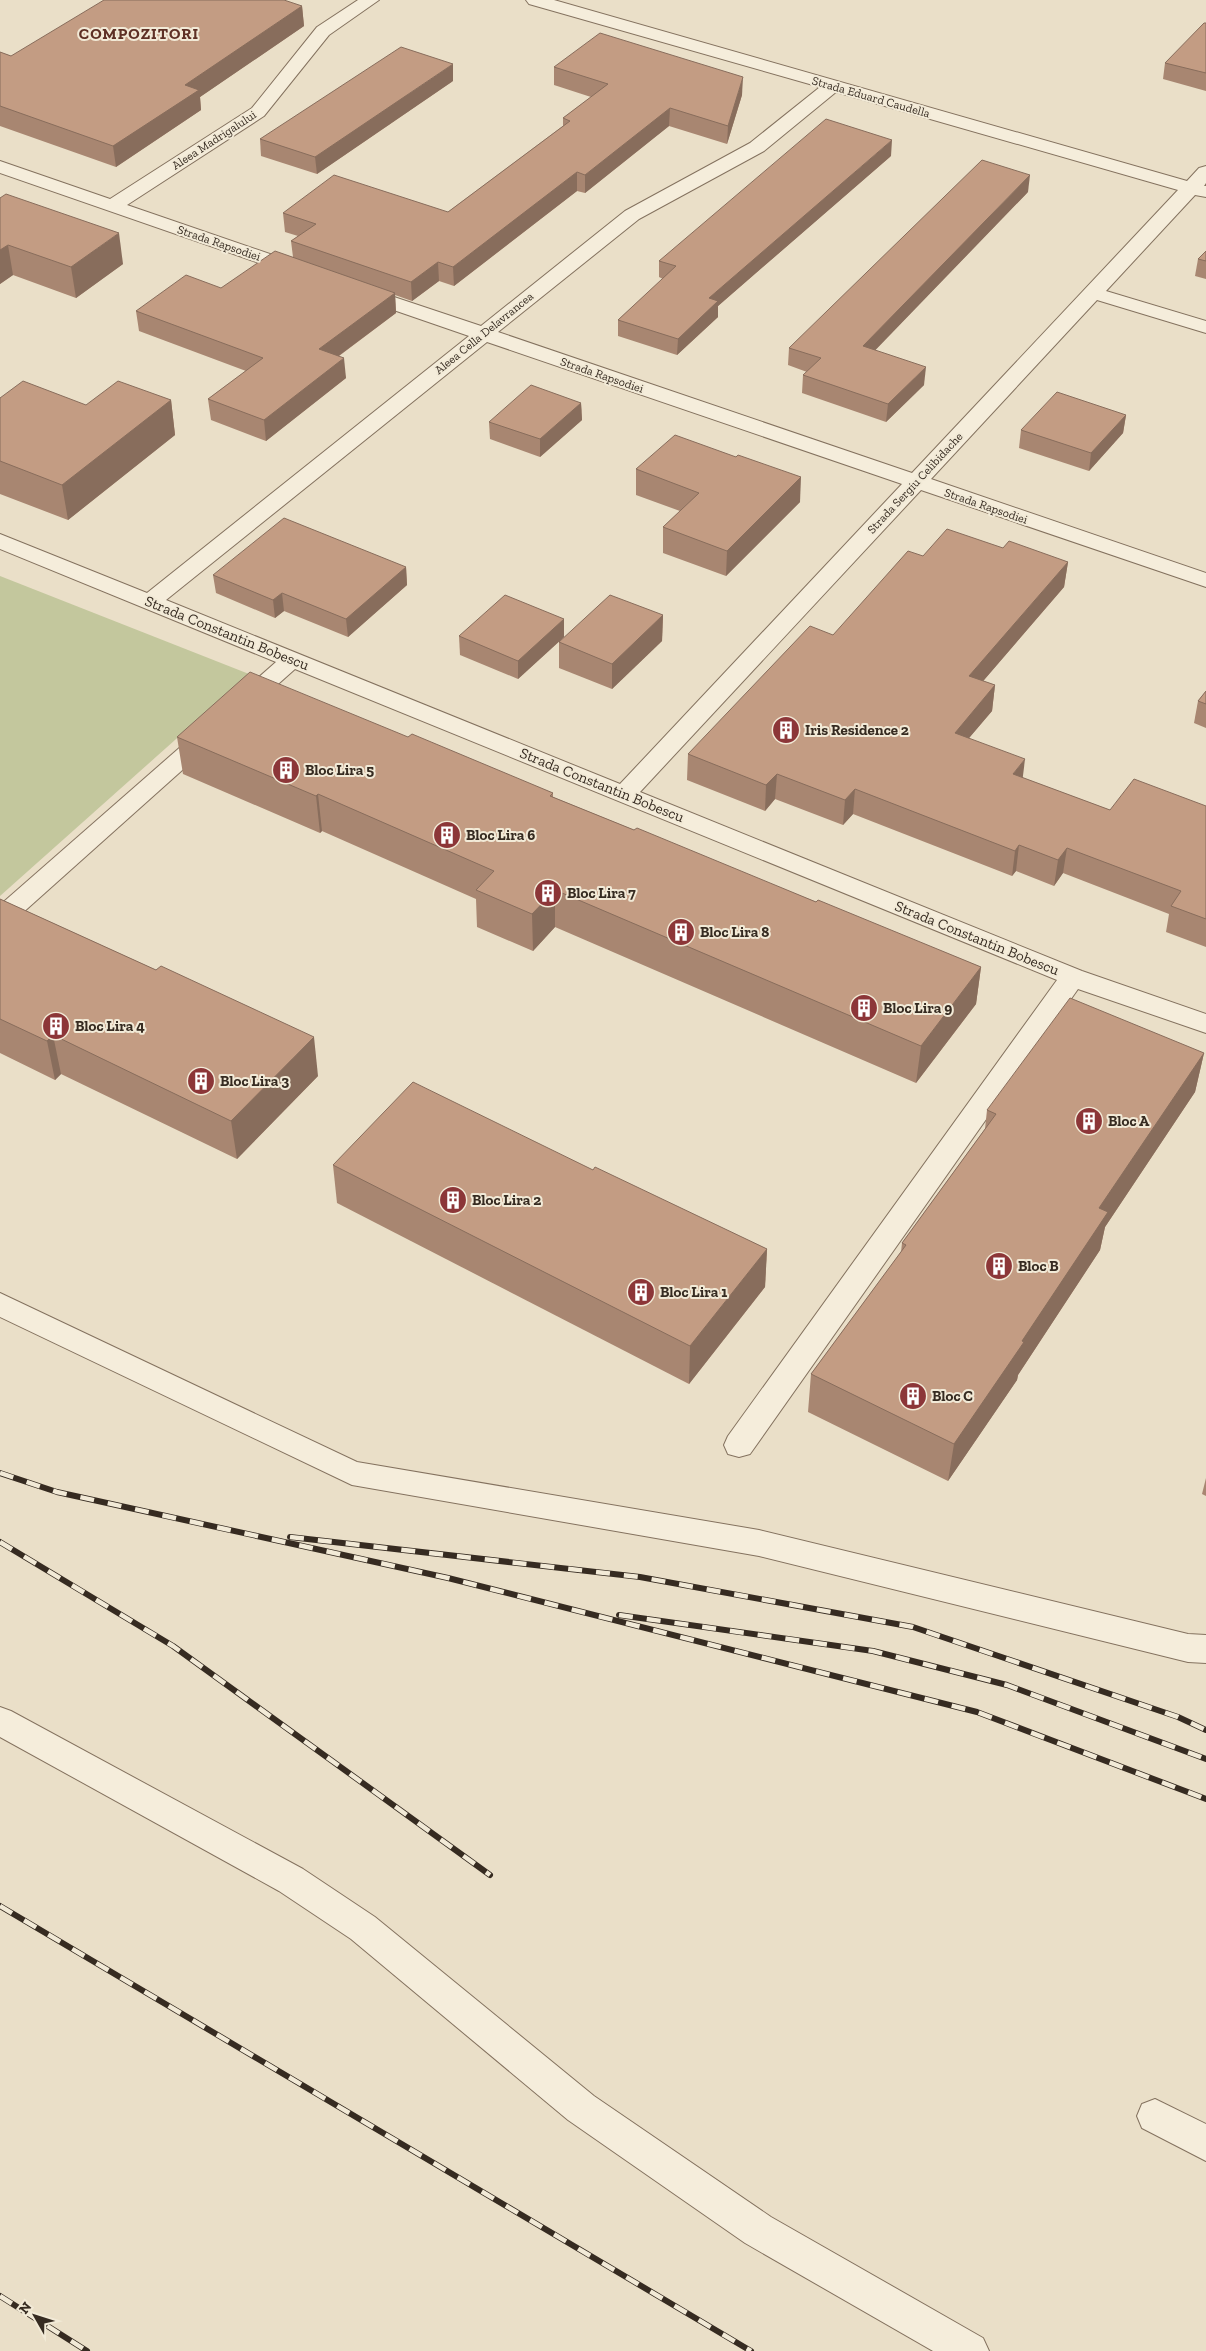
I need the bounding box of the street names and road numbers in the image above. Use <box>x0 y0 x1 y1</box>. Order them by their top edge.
street label: Strada Eduard Caudella <box>810 73 932 121</box>
street label: Aleea Madrigalului <box>169 107 259 172</box>
street label: Strada Rapsodiei <box>176 222 263 264</box>
street label: Aleea Cella Delavrancea <box>432 289 536 377</box>
street label: Strada Rapsodiei <box>559 354 646 396</box>
street label: Strada Sergiu Celibidache <box>864 429 966 537</box>
street label: Strada Rapsodiei <box>943 485 1030 527</box>
street label: Strada Constantin Bobescu <box>142 592 312 674</box>
street label: Strada Constantin Bobescu <box>517 744 687 826</box>
street label: Strada Constantin Bobescu <box>892 897 1062 979</box>

